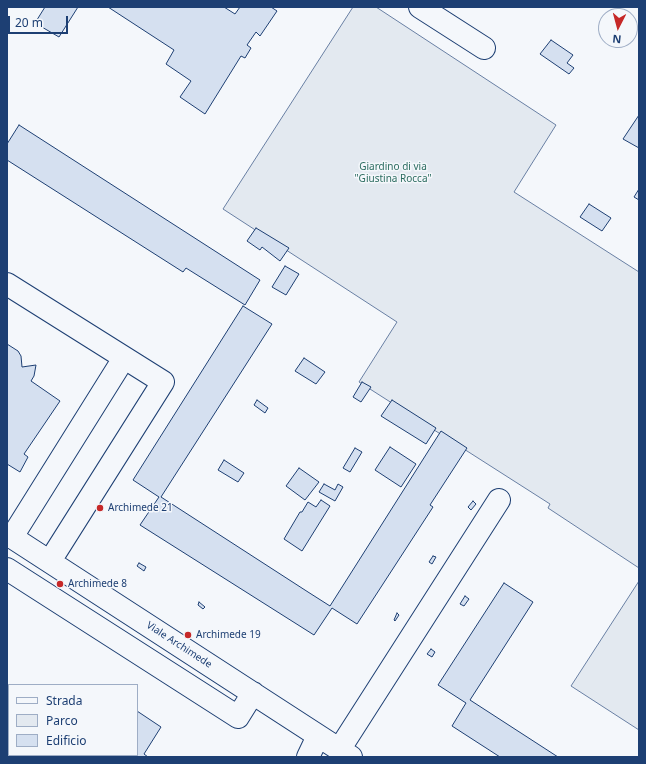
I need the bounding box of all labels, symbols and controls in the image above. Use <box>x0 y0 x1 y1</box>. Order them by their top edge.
scale bar <box>10 8 70 34</box>
north arrow <box>598 8 638 48</box>
text: 20 m <box>15 14 43 31</box>
text: N <box>612 32 622 47</box>
park label: Giardino di via "Giustina Rocca" <box>355 161 431 184</box>
place label: Archimede 21 <box>108 502 173 514</box>
marker: Archimede 21 <box>95 503 105 513</box>
place label: Archimede 8 <box>68 578 127 590</box>
marker: Archimede 8 <box>55 579 65 589</box>
street label: Viale Archimede <box>144 619 214 671</box>
place label: Archimede 19 <box>196 629 261 641</box>
marker: Archimede 19 <box>183 630 193 640</box>
legend <box>8 684 138 756</box>
text: Strada <box>46 692 82 709</box>
text: Parco <box>46 712 78 729</box>
text: Edificio <box>46 732 87 749</box>

